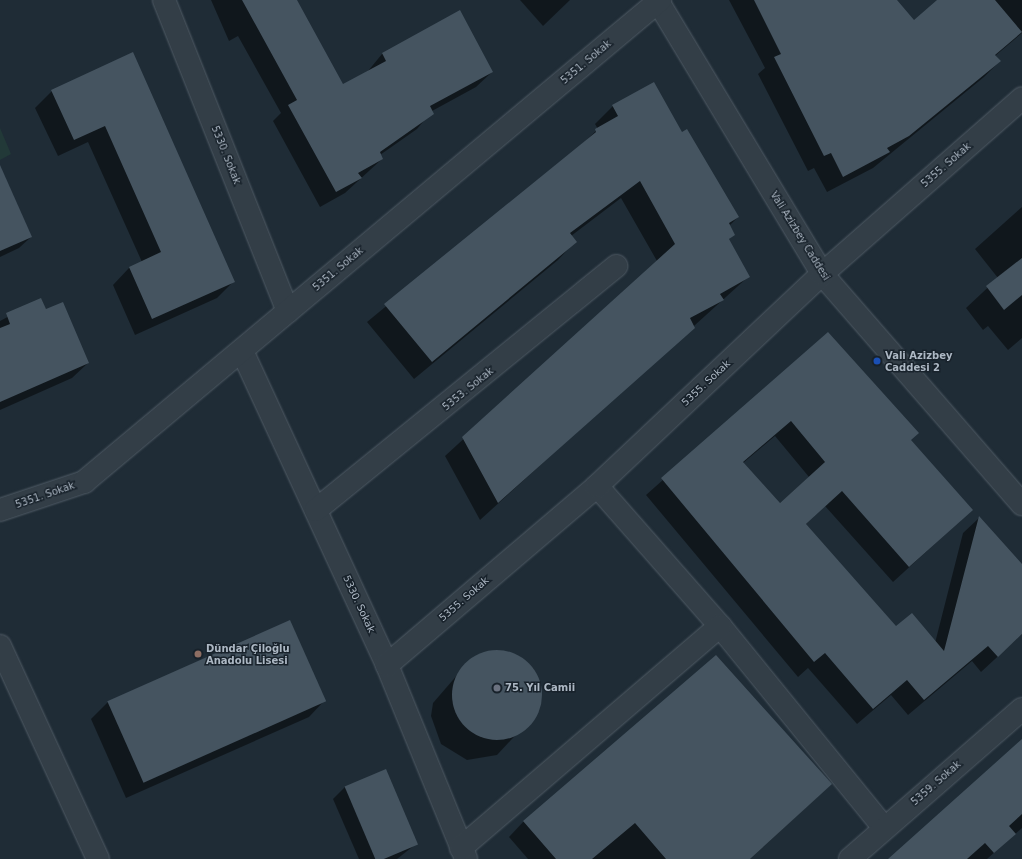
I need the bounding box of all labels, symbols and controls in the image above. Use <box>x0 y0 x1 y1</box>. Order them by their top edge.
street label: 5351. Sokak <box>558 38 614 86</box>
street label: 5330. Sokak <box>209 124 243 186</box>
street label: 5355. Sokak <box>919 140 973 190</box>
street label: Vali Azizbey Caddesi <box>768 189 832 283</box>
street label: 5351. Sokak <box>310 245 366 293</box>
place label: Vali Azizbey Caddesi 2 <box>885 349 953 372</box>
marker: Vali Azizbey Caddesi 2 <box>872 356 882 366</box>
street label: 5355. Sokak <box>679 358 733 408</box>
street label: 5353. Sokak <box>440 365 496 413</box>
street label: 5351. Sokak <box>14 479 76 511</box>
street label: 5330. Sokak <box>341 573 377 635</box>
street label: 5355. Sokak <box>437 574 491 624</box>
place label: Dündar Çiloğlu Anadolu Lisesi <box>206 642 290 666</box>
marker: Dündar Çiloğlu Anadolu Lisesi <box>193 649 203 659</box>
place label: 75. Yıl Camii <box>505 682 575 694</box>
marker: 75. Yıl Camii <box>492 683 502 693</box>
street label: 5359. Sokak <box>909 758 963 808</box>

